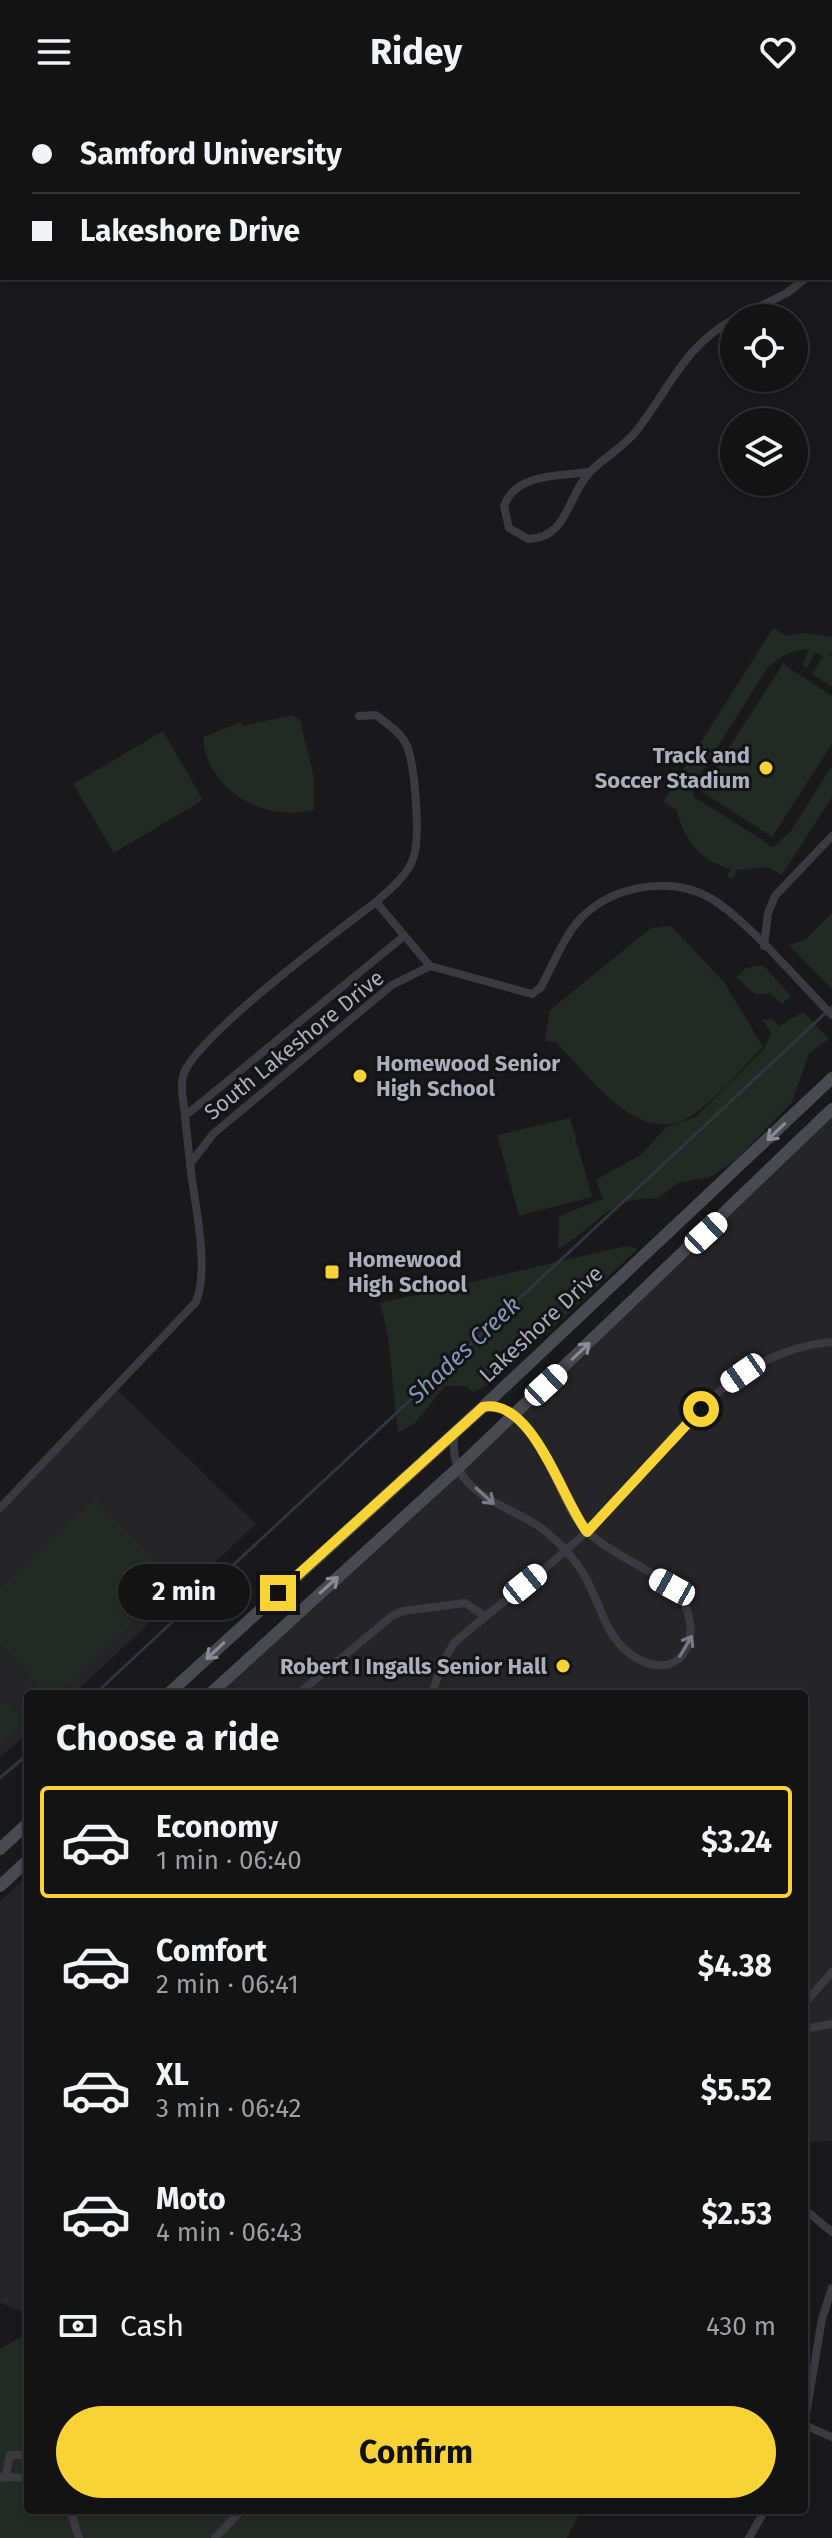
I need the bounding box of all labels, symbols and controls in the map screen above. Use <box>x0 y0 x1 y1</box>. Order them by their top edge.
icon: menu <box>32 30 76 74</box>
text: Ridey <box>370 30 462 74</box>
icon: heart <box>756 30 800 74</box>
text: Samford University <box>80 136 342 172</box>
text: Lakeshore Drive <box>80 213 300 249</box>
map controls <box>720 304 808 496</box>
button: locate <box>720 304 808 392</box>
button: layers <box>720 408 808 496</box>
place label: Track and Soccer Stadium <box>595 742 750 794</box>
marker: Track and Soccer Stadium <box>757 759 775 777</box>
street label: South Lakeshore Drive <box>199 964 389 1126</box>
place label: Homewood Senior High School <box>376 1050 560 1102</box>
marker: Homewood Senior High School <box>351 1067 369 1085</box>
one-way arrow <box>766 1123 786 1142</box>
car <box>680 1208 732 1258</box>
place label: Homewood High School <box>348 1246 467 1298</box>
street label: Lakeshore Drive <box>474 1260 608 1388</box>
marker: Homewood High School <box>323 1263 341 1281</box>
water label: Shades Creek <box>401 1291 526 1410</box>
one-way arrow <box>571 1342 591 1360</box>
car <box>716 1349 770 1397</box>
car <box>520 1360 572 1410</box>
route start <box>683 1391 719 1427</box>
one-way arrow <box>475 1487 495 1505</box>
car <box>499 1560 551 1608</box>
callout: 2 min <box>118 1565 250 1621</box>
car <box>645 1565 699 1609</box>
route end <box>260 1575 296 1611</box>
text: 2 min <box>152 1576 216 1607</box>
one-way arrow <box>319 1576 339 1594</box>
one-way arrow <box>678 1635 694 1657</box>
one-way arrow <box>205 1642 225 1661</box>
place label: Robert I Ingalls Senior Hall <box>280 1653 547 1680</box>
marker: Robert I Ingalls Senior Hall <box>554 1657 572 1675</box>
text: Choose a ride <box>56 1716 279 1760</box>
icon: car <box>60 1806 132 1878</box>
text: Economy <box>156 1809 278 1845</box>
text: $3.24 <box>701 1824 772 1860</box>
text: 1 min · 06:40 <box>156 1845 302 1876</box>
icon: car <box>60 1930 132 2002</box>
text: Comfort <box>156 1933 267 1969</box>
text: $4.38 <box>698 1948 772 1984</box>
text: 2 min · 06:41 <box>156 1969 299 2000</box>
icon: car <box>60 2054 132 2126</box>
text: XL <box>156 2057 189 2093</box>
text: $5.52 <box>701 2072 772 2108</box>
text: 3 min · 06:42 <box>156 2093 301 2124</box>
icon: car <box>60 2178 132 2250</box>
text: Moto <box>156 2181 226 2217</box>
text: $2.53 <box>701 2196 772 2232</box>
text: 4 min · 06:43 <box>156 2217 302 2248</box>
icon: cash <box>56 2304 100 2348</box>
text: Cash <box>120 2308 184 2344</box>
text: 430 m <box>706 2311 776 2342</box>
button: Confirm <box>56 2406 776 2498</box>

